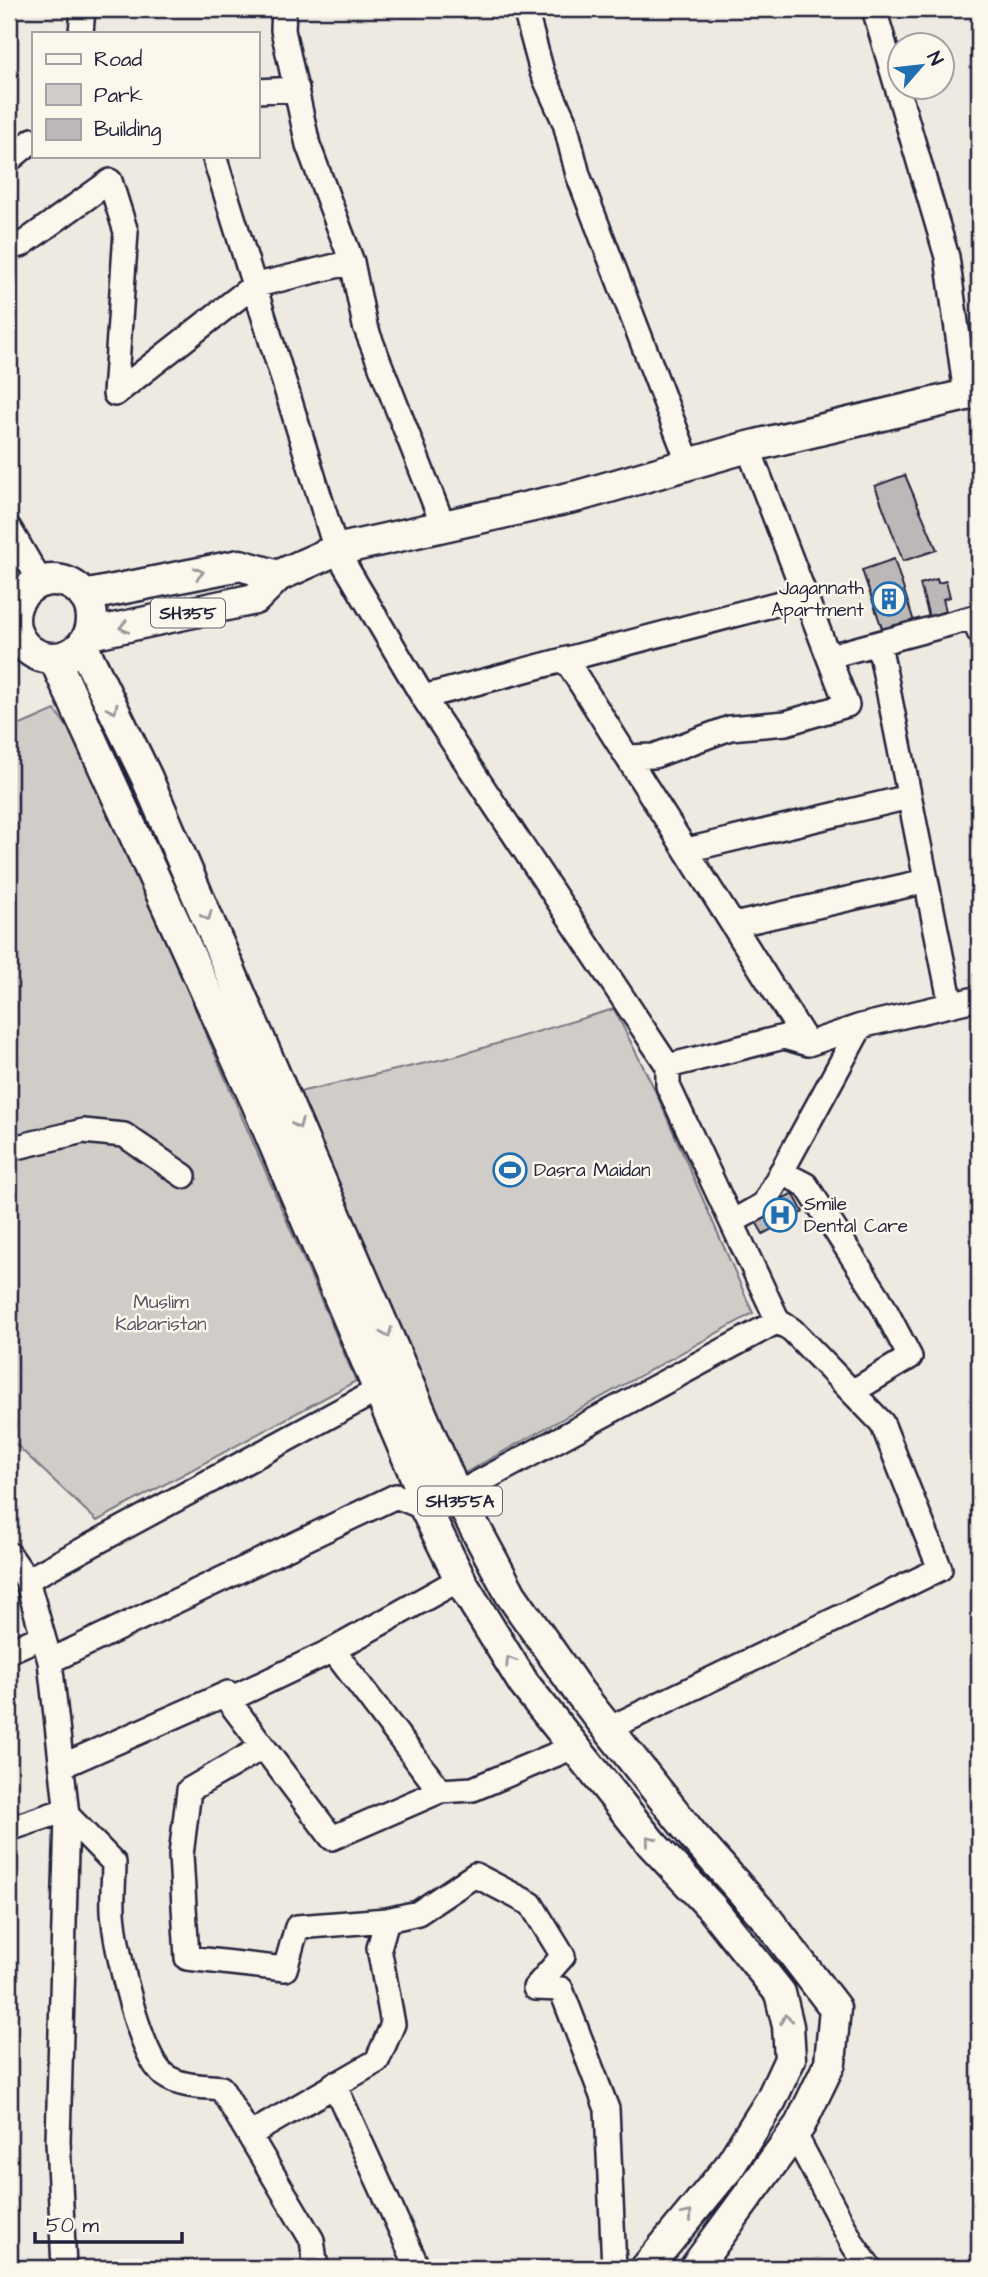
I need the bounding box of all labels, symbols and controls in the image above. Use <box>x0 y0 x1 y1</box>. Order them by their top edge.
legend <box>32 32 259 158</box>
north arrow <box>886 32 956 102</box>
text: Road <box>94 45 142 74</box>
text: N <box>920 47 949 70</box>
text: Park <box>94 81 143 110</box>
text: Building <box>94 115 162 146</box>
one-way arrow <box>193 566 205 581</box>
place label: Jagannath Apartment <box>771 575 865 624</box>
building icon: Jagannath Apartment <box>870 580 908 618</box>
road number: SH355 <box>151 598 225 628</box>
one-way arrow <box>118 618 130 633</box>
one-way arrow <box>104 702 118 714</box>
one-way arrow <box>199 908 213 921</box>
one-way arrow <box>290 1117 304 1129</box>
sports icon: Dasra Maidan <box>491 1151 529 1189</box>
place label: Dasra Maidan <box>534 1157 650 1184</box>
place label: Smile Dental Care <box>804 1191 908 1240</box>
hospital icon: Smile Dental Care <box>761 1196 799 1234</box>
park label: Muslim Kabaristan <box>115 1289 207 1338</box>
one-way arrow <box>379 1326 393 1339</box>
road number: SH355A <box>418 1486 502 1516</box>
one-way arrow <box>505 1656 518 1669</box>
one-way arrow <box>645 1836 658 1848</box>
one-way arrow <box>779 2013 794 2025</box>
scale bar <box>35 2200 182 2244</box>
one-way arrow <box>680 2210 692 2223</box>
text: 50 m <box>46 2211 100 2240</box>

